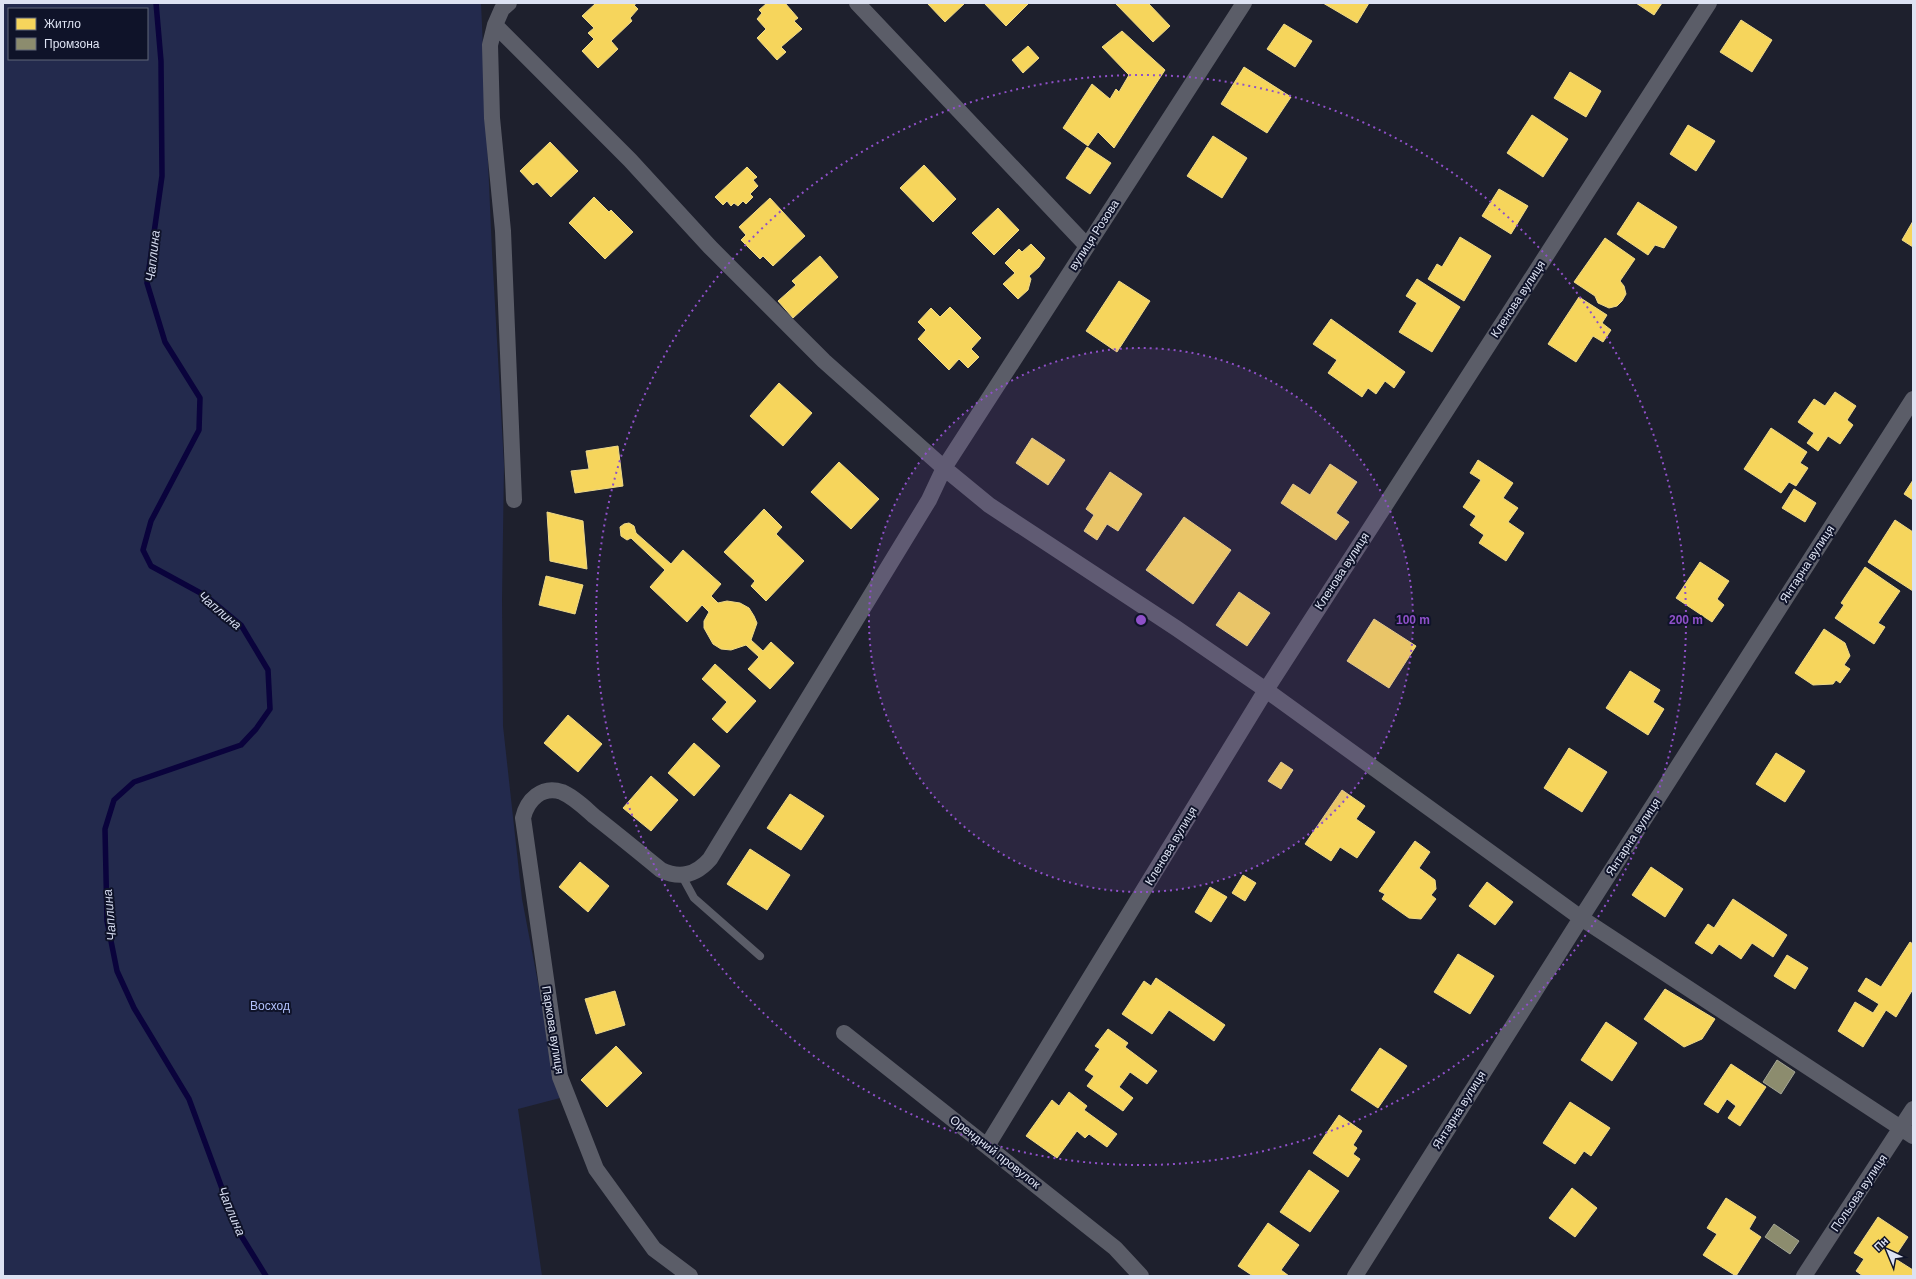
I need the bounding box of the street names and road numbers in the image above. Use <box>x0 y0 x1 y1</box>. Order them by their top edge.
street label: вулиця Розова <box>1066 197 1122 273</box>
street label: Кленова вулиця <box>1488 258 1548 340</box>
street label: Янтарна вулиця <box>1777 523 1837 605</box>
street label: Кленова вулиця <box>1312 530 1372 612</box>
street label: Янтарна вулиця <box>1603 796 1663 878</box>
street label: Кленова вулиця <box>1142 804 1200 888</box>
street label: Паркова вулиця <box>539 985 567 1075</box>
street label: Янтарна вулиця <box>1429 1068 1489 1152</box>
street label: Орендний провулок <box>947 1112 1043 1192</box>
street label: Польова вулиця <box>1828 1152 1890 1234</box>

